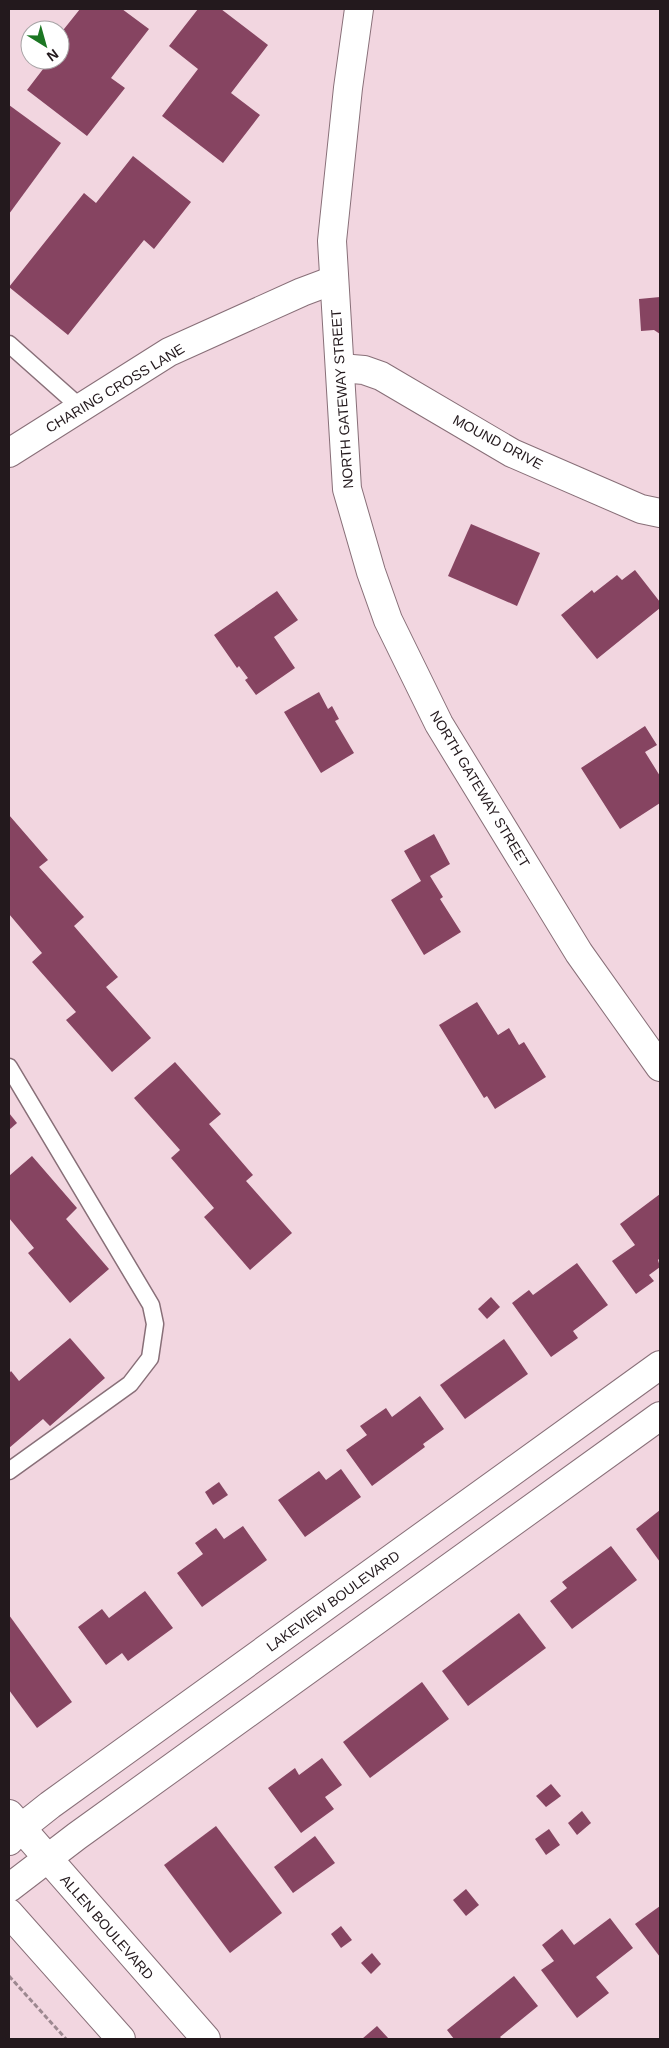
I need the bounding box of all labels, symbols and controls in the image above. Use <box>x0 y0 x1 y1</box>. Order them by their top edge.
north arrow <box>20 20 70 70</box>
text: N <box>44 46 62 65</box>
street label: NORTH GATEWAY STREET <box>328 308 356 489</box>
street label: CHARING CROSS LANE <box>43 340 187 436</box>
street label: MOUND DRIVE <box>450 412 546 472</box>
street label: NORTH GATEWAY STREET <box>427 708 533 871</box>
street label: LAKEVIEW BOULEVARD <box>263 1547 403 1655</box>
street label: ALLEN BOULEVARD <box>57 1871 157 1983</box>

